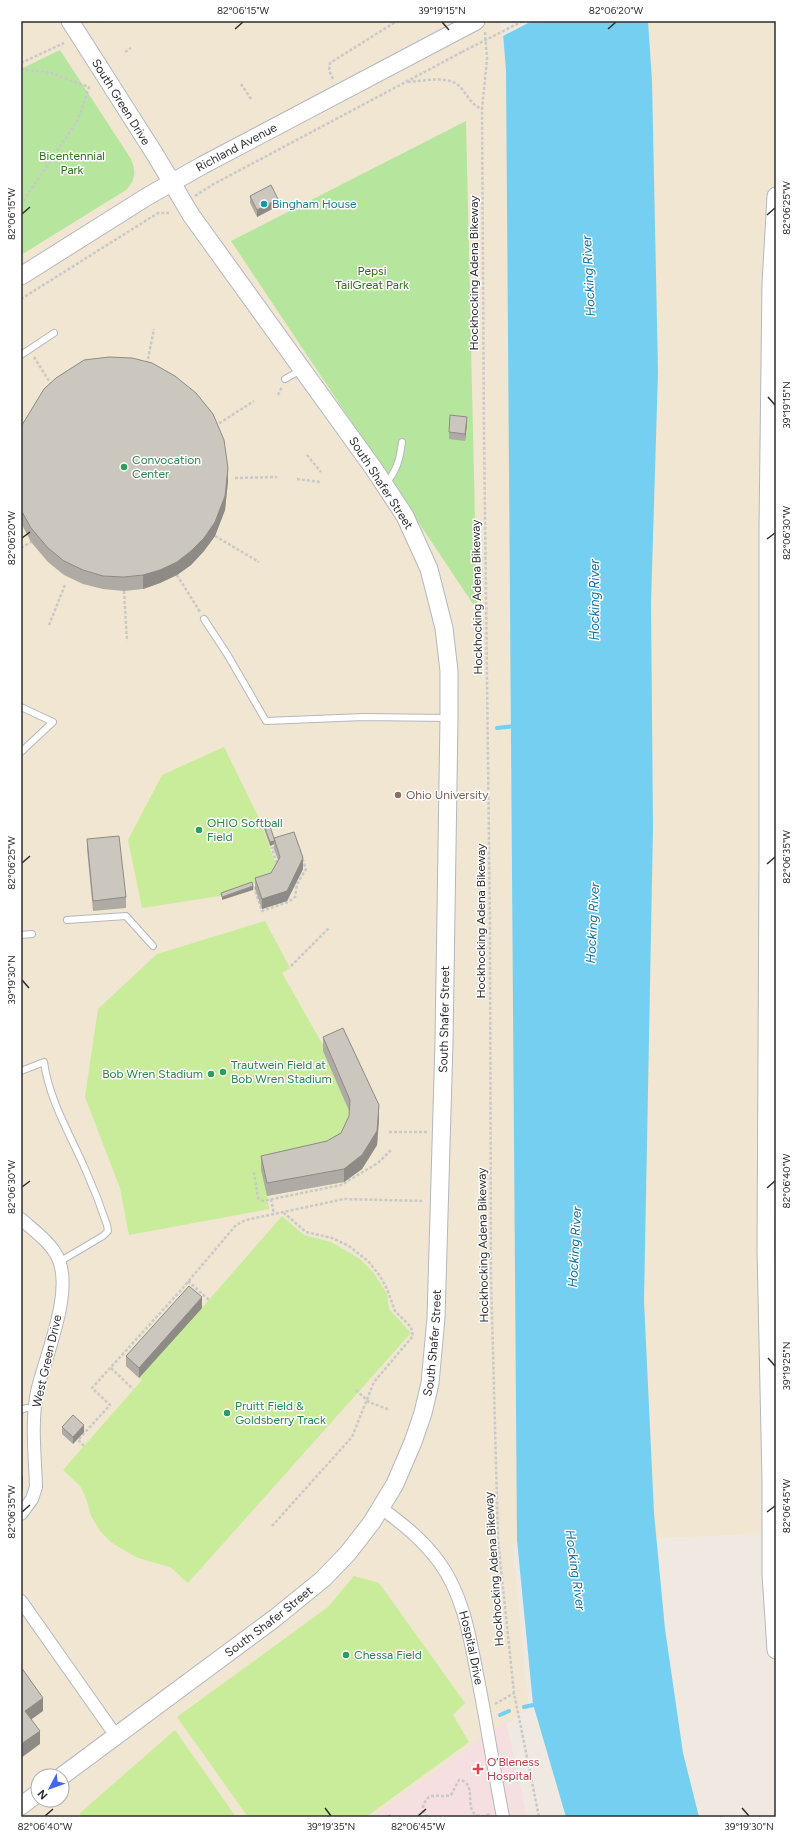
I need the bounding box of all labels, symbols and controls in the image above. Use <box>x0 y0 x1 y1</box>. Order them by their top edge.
text: 82°06'15"W <box>217 4 269 17</box>
text: 39°19'15"N <box>418 4 466 17</box>
text: 82°06'20"W <box>589 4 644 17</box>
street label: South Green Drive <box>89 56 153 148</box>
street label: Richland Avenue <box>193 120 280 175</box>
park label: Bicentennial Park <box>39 149 105 177</box>
text: 82°06'25"W <box>780 181 793 235</box>
text: 82°06'15"W <box>5 188 18 240</box>
street label: Hockhocking Adena Bikeway <box>467 195 481 350</box>
place label: Bingham House <box>272 197 357 211</box>
marker: Bingham House <box>259 199 269 209</box>
water label: Hocking River <box>579 235 598 317</box>
park label: Pepsi TailGreat Park <box>335 264 409 292</box>
text: 39°19'15"N <box>780 381 793 429</box>
street label: South Shafer Street <box>346 434 416 532</box>
place label: Convocation Center <box>132 453 201 481</box>
marker: Convocation Center <box>119 462 129 472</box>
text: 82°06'30"W <box>780 506 793 560</box>
text: 82°06'20"W <box>5 510 18 565</box>
street label: Hockhocking Adena Bikeway <box>469 519 485 675</box>
water label: Hocking River <box>587 559 602 641</box>
place label: Ohio University <box>406 788 489 802</box>
marker: Ohio University <box>393 790 403 800</box>
place label: OHIO Softball Field <box>207 816 283 844</box>
marker: OHIO Softball Field <box>194 825 204 835</box>
text: 82°06'35"W <box>780 830 793 884</box>
text: 82°06'25"W <box>5 836 18 890</box>
street label: Hockhocking Adena Bikeway <box>474 843 488 998</box>
water label: Hocking River <box>583 882 602 964</box>
text: 39°19'30"N <box>5 955 18 1005</box>
street label: South Shafer Street <box>436 965 452 1073</box>
place label: Trautwein Field at Bob Wren Stadium <box>231 1058 332 1086</box>
place label: Bob Wren Stadium <box>102 1067 203 1081</box>
marker: Trautwein Field at Bob Wren Stadium <box>218 1067 228 1077</box>
marker: Bob Wren Stadium <box>206 1069 216 1079</box>
text: 82°06'40"W <box>780 1153 793 1208</box>
text: 82°06'30"W <box>5 1160 18 1214</box>
street label: Hockhocking Adena Bikeway <box>475 1167 491 1323</box>
water label: Hocking River <box>565 1206 584 1288</box>
street label: South Shafer Street <box>420 1289 444 1398</box>
street label: West Green Drive <box>30 1313 65 1409</box>
text: 39°19'25"N <box>780 1342 793 1390</box>
place label: Pruitt Field & Goldsberry Track <box>235 1399 326 1427</box>
marker: Pruitt Field & Goldsberry Track <box>222 1408 232 1418</box>
text: 82°06'45"W <box>780 1478 793 1533</box>
text: 82°06'35"W <box>5 1485 18 1539</box>
street label: Hockhocking Adena Bikeway <box>482 1491 506 1647</box>
water label: Hocking River <box>562 1529 589 1612</box>
street label: South Shafer Street <box>222 1583 316 1660</box>
street label: Hospital Drive <box>456 1609 486 1686</box>
place label: Chessa Field <box>354 1648 422 1662</box>
marker: Chessa Field <box>341 1650 351 1660</box>
place label: O’Bleness Hospital <box>487 1755 540 1783</box>
marker: O’Bleness Hospital <box>472 1763 484 1775</box>
north arrow <box>30 1768 70 1808</box>
text: N <box>35 1787 51 1802</box>
text: 82°06'40"W <box>18 1820 73 1833</box>
text: 39°19'35"N <box>307 1820 355 1833</box>
text: 82°06'45"W <box>391 1820 446 1833</box>
text: 39°19'30"N <box>724 1820 774 1833</box>

